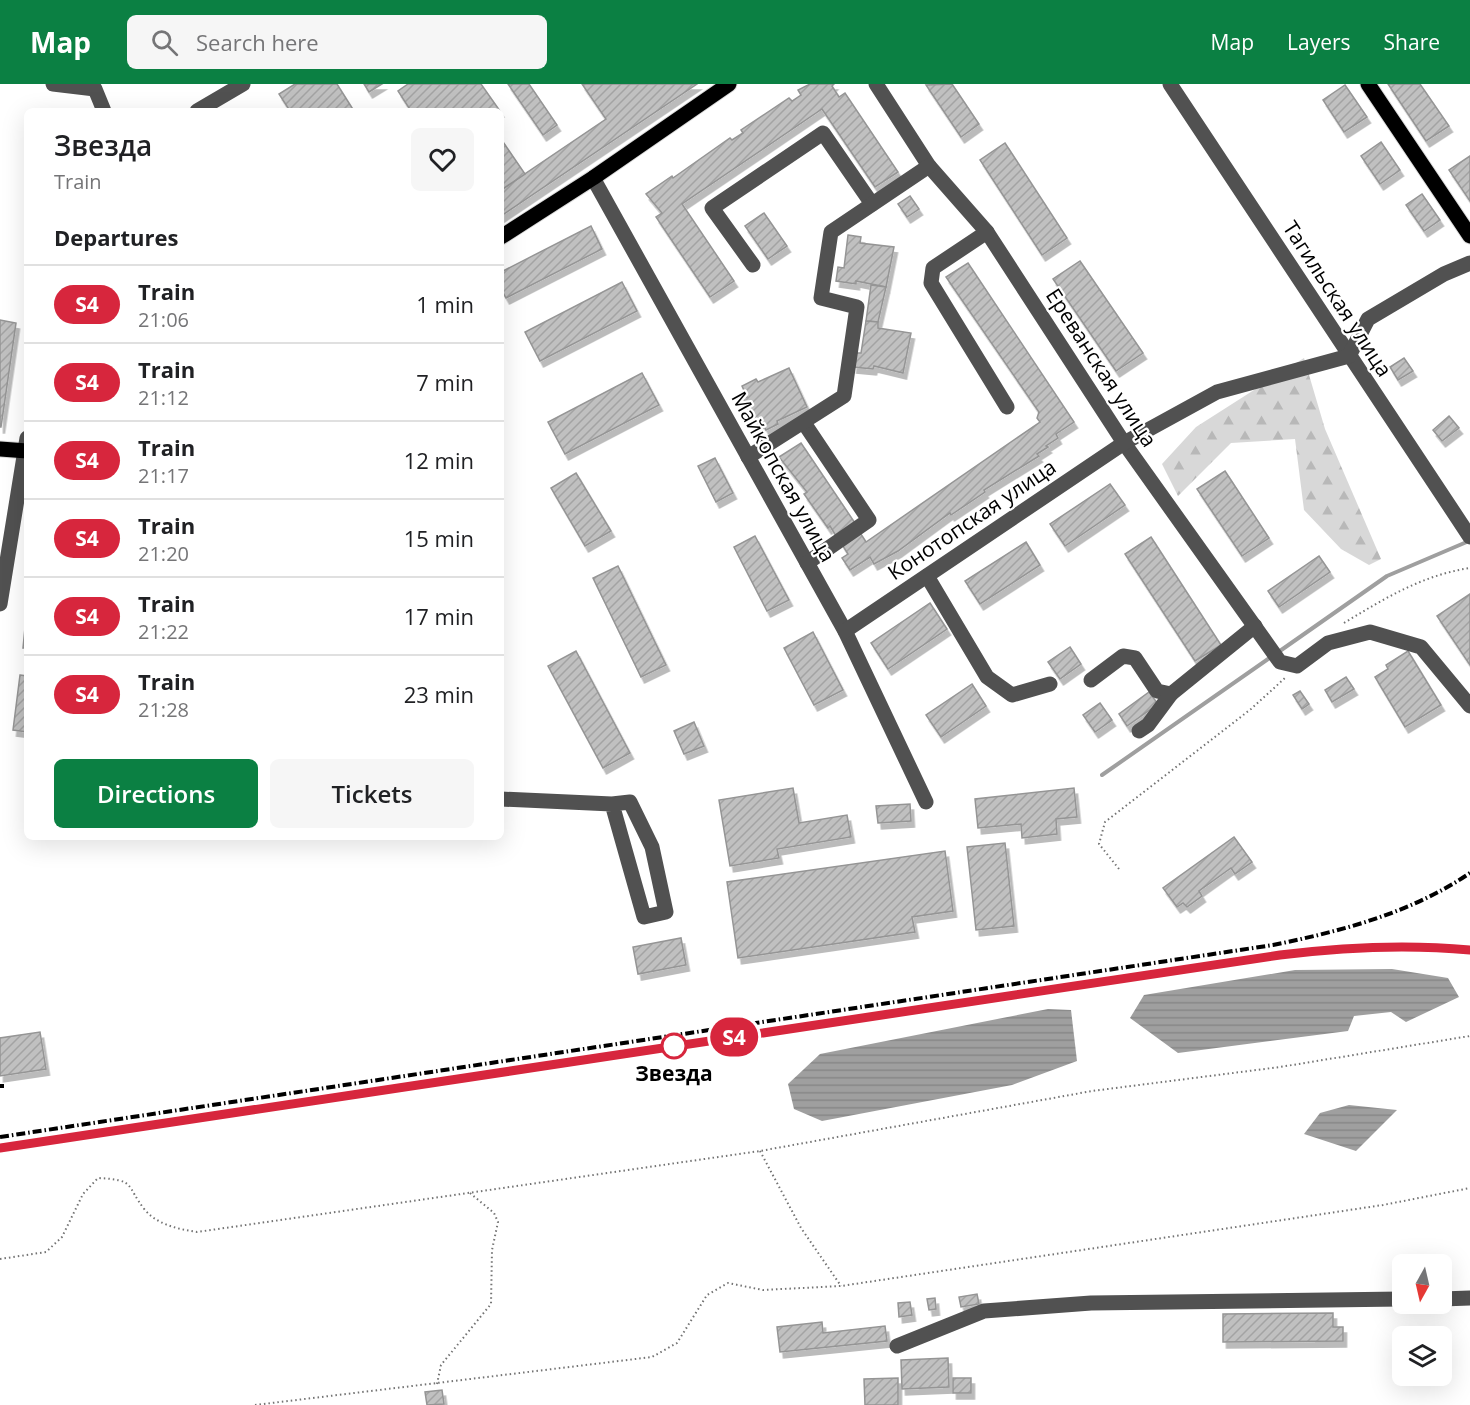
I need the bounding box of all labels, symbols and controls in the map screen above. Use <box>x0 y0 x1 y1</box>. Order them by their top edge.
search box <box>127 15 547 69</box>
text: Map <box>30 23 91 61</box>
icon: search <box>148 26 181 59</box>
text: Search here <box>196 27 319 57</box>
text: Map <box>1211 28 1254 56</box>
text: Layers <box>1287 28 1351 56</box>
text: Share <box>1384 28 1440 56</box>
text: Звезда <box>54 126 152 164</box>
button: heart <box>411 128 474 191</box>
text: Train <box>54 168 102 195</box>
street label: Тагильская улица <box>1277 215 1399 382</box>
text: Departures <box>54 222 178 252</box>
text: Train <box>138 276 195 306</box>
street label: Ереванская улица <box>1040 283 1164 452</box>
text: 1 min <box>416 289 474 319</box>
text: S4 <box>75 290 99 318</box>
text: 21:06 <box>138 306 189 333</box>
text: Train <box>138 354 195 384</box>
text: 7 min <box>416 367 474 397</box>
text: S4 <box>75 368 99 396</box>
text: 21:12 <box>138 384 189 411</box>
street label: Майкопская улица <box>725 386 842 567</box>
text: Train <box>138 432 195 462</box>
text: 12 min <box>404 445 474 475</box>
text: S4 <box>75 446 99 474</box>
street label: Конотопская улица <box>882 452 1061 586</box>
text: 21:17 <box>138 462 189 489</box>
text: Train <box>138 510 195 540</box>
text: 15 min <box>404 523 474 553</box>
text: S4 <box>75 524 99 552</box>
text: 21:20 <box>138 540 189 567</box>
text: Train <box>138 588 195 618</box>
text: 17 min <box>404 601 474 631</box>
text: S4 <box>75 602 99 630</box>
text: 21:22 <box>138 618 189 645</box>
text: Train <box>138 666 195 696</box>
text: 23 min <box>404 679 474 709</box>
text: S4 <box>75 680 99 708</box>
text: 21:28 <box>138 696 189 723</box>
button: Directions <box>54 759 258 828</box>
button: Tickets <box>270 759 474 828</box>
line badge: S4 <box>707 1018 761 1056</box>
text: S4 <box>722 1023 746 1051</box>
marker: Звезда <box>661 1033 687 1059</box>
place label: Звезда <box>635 1059 713 1087</box>
north arrow <box>1392 1254 1452 1314</box>
map controls <box>1392 1254 1452 1386</box>
button: layers <box>1392 1326 1452 1386</box>

